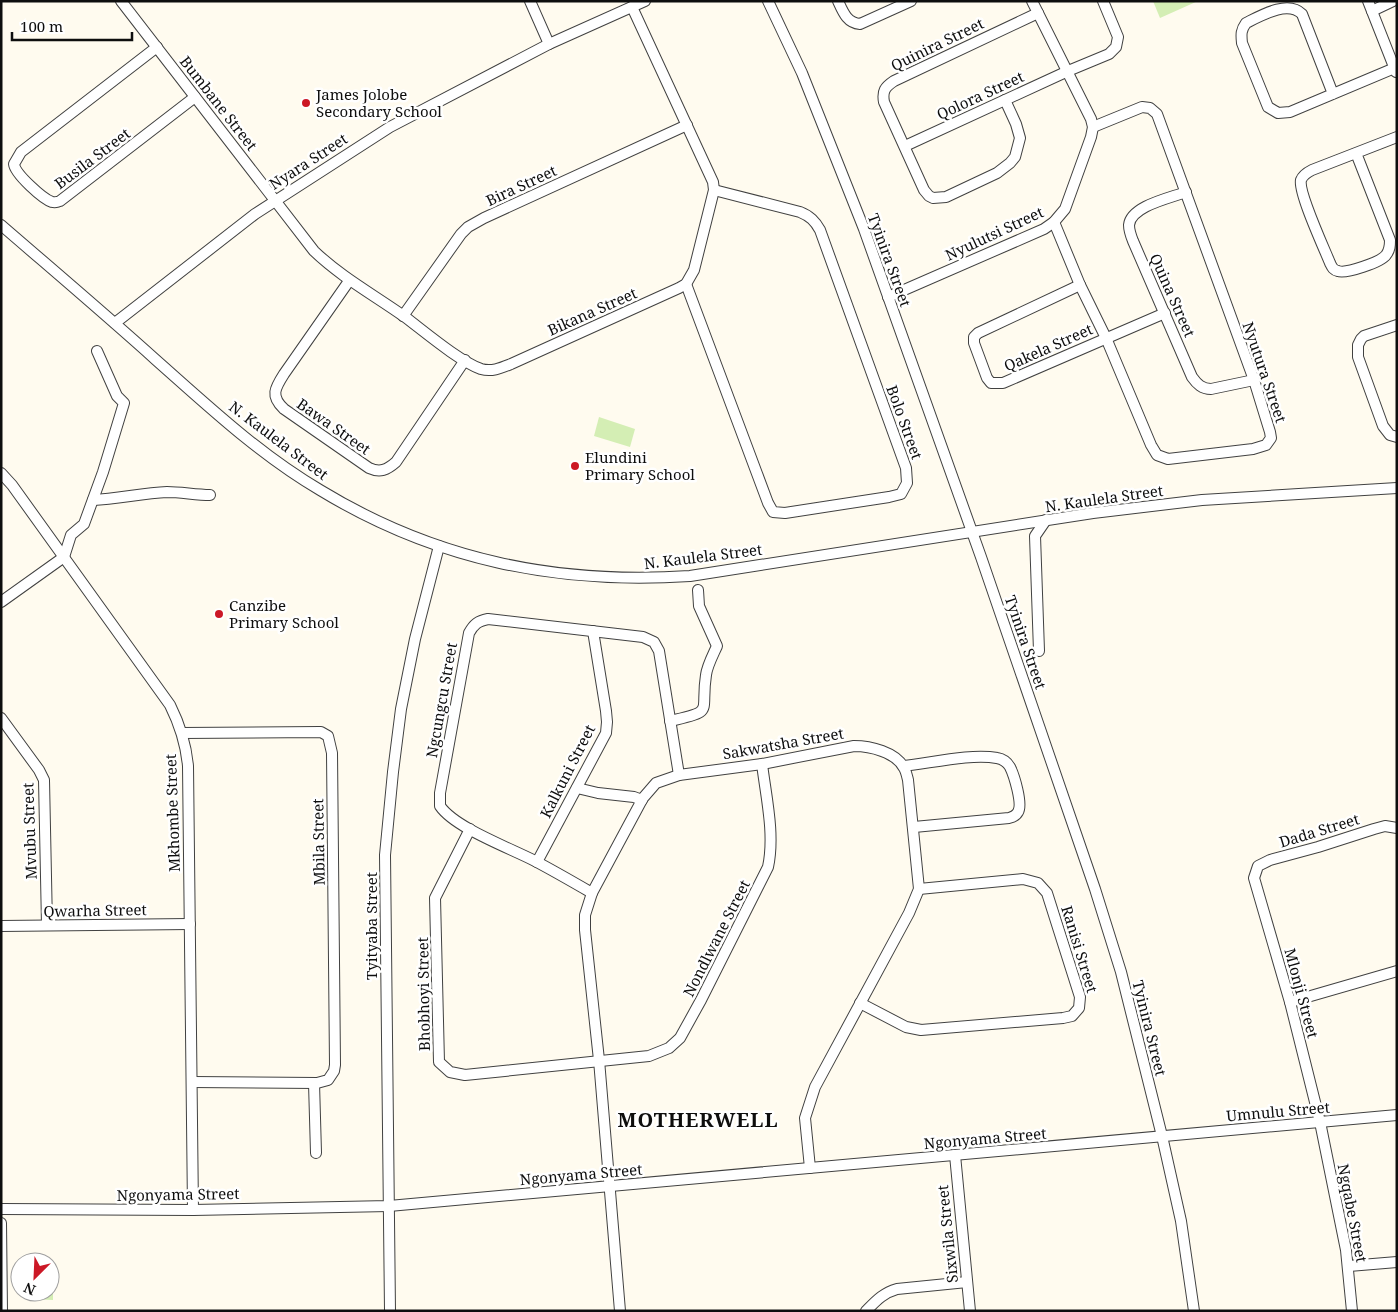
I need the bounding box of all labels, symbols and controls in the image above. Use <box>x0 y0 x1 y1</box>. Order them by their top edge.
scale bar <box>12 10 132 42</box>
street label: Quinira Street <box>887 13 987 75</box>
text: 100 m <box>20 16 63 36</box>
street label: Bumbane Street <box>176 52 262 154</box>
street label: Qolora Street <box>933 66 1027 124</box>
place label: James Jolobe Secondary School <box>315 84 442 121</box>
marker: James Jolobe Secondary School <box>300 97 312 109</box>
street label: Busila Street <box>50 123 134 193</box>
street label: Nyara Street <box>265 128 351 194</box>
street label: Bira Street <box>483 160 559 210</box>
street label: Nyulutsi Street <box>942 201 1046 265</box>
street label: Tyinira Street <box>864 211 916 309</box>
street label: Quina Street <box>1146 250 1200 340</box>
street label: Bikana Street <box>544 282 640 340</box>
street label: Qakela Street <box>1001 319 1095 375</box>
street label: Nyutura Street <box>1238 319 1292 425</box>
street label: Bolo Street <box>882 382 928 462</box>
street label: Bawa Street <box>293 393 375 459</box>
street label: N. Kaulela Street <box>225 396 333 484</box>
place label: Elundini Primary School <box>585 447 695 484</box>
marker: Elundini Primary School <box>569 460 581 472</box>
street label: N. Kaulela Street <box>1044 480 1164 516</box>
street label: N. Kaulela Street <box>643 539 763 573</box>
street label: Tyinira Street <box>1001 592 1051 692</box>
place label: Canzibe Primary School <box>229 595 339 632</box>
marker: Canzibe Primary School <box>213 608 225 620</box>
street label: Ngcungcu Street <box>421 641 461 759</box>
street label: Kalkuni Street <box>535 721 599 821</box>
street label: Sakwatsha Street <box>721 723 845 763</box>
street label: Mkhombe Street <box>160 754 184 872</box>
street label: Mvubu Street <box>17 782 41 880</box>
street label: Mbila Street <box>307 798 329 886</box>
street label: Dada Street <box>1277 808 1361 852</box>
street label: Tyityaba Street <box>361 872 381 980</box>
street label: Nondlwane Street <box>678 876 754 1000</box>
street label: Qwarha Street <box>43 899 147 921</box>
street label: Ranisi Street <box>1057 903 1103 995</box>
street label: Bhobhoyi Street <box>412 937 434 1051</box>
street label: Mlonji Street <box>1280 946 1324 1040</box>
street label: Tyinira Street <box>1128 978 1172 1078</box>
street label: Umnulu Street <box>1225 1097 1331 1125</box>
district label: MOTHERWELL <box>617 1106 779 1133</box>
street label: Ngonyama Street <box>923 1123 1047 1153</box>
street label: Ngonyama Street <box>519 1159 643 1189</box>
street label: Ngqabe Street <box>1334 1162 1372 1264</box>
street label: Ngonyama Street <box>116 1183 240 1205</box>
street label: Sixwila Street <box>932 1184 962 1284</box>
north arrow <box>10 1252 60 1302</box>
text: N <box>21 1278 38 1300</box>

